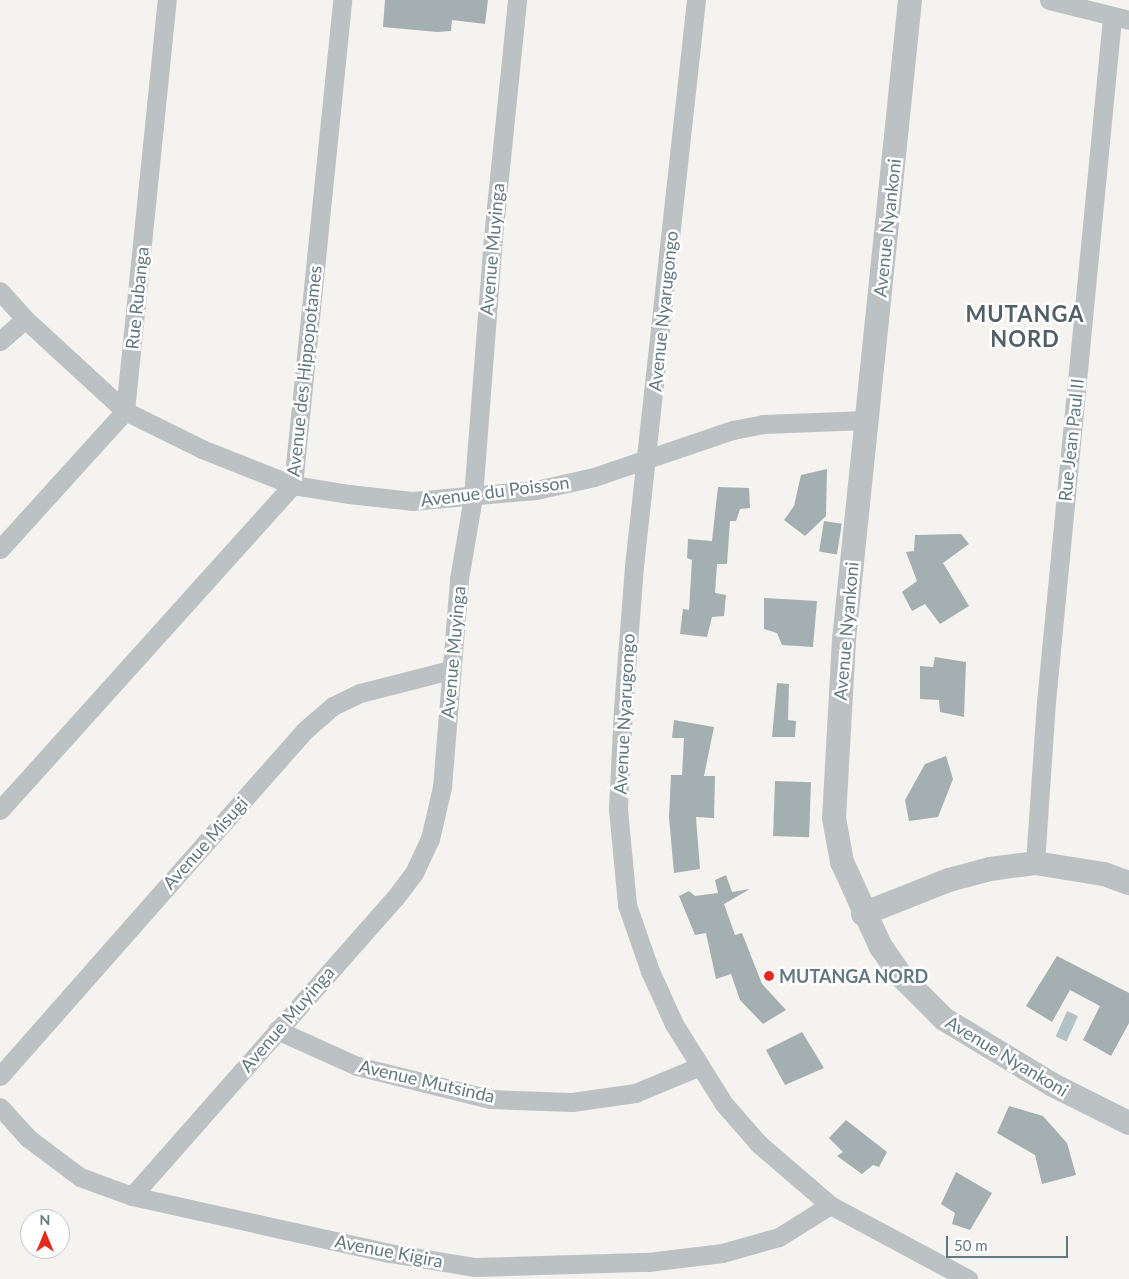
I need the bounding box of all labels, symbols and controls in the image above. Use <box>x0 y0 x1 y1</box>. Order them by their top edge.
street label: Avenue Nyankoni <box>869 158 905 298</box>
street label: Avenue Muyinga <box>475 182 509 316</box>
street label: Avenue Nyarugongo <box>644 230 682 392</box>
street label: Rue Rubanga <box>121 245 153 351</box>
street label: Avenue des Hippopotames <box>282 264 326 478</box>
district label: MUTANGA NORD <box>965 300 1085 352</box>
street label: Rue Jean Paul II <box>1054 377 1088 503</box>
street label: Avenue du Poisson <box>419 471 571 511</box>
street label: Avenue Nyankoni <box>829 561 863 701</box>
street label: Avenue Muyinga <box>436 585 470 719</box>
street label: Avenue Nyarugongo <box>609 633 639 795</box>
street label: Avenue Misugi <box>158 792 252 894</box>
street label: Avenue Muyinga <box>235 962 339 1076</box>
place label: MUTANGA NORD <box>779 965 929 987</box>
marker: MUTANGA NORD <box>763 970 775 982</box>
street label: Avenue Nyankoni <box>942 1011 1072 1101</box>
street label: Avenue Mutsinda <box>357 1055 497 1107</box>
north arrow <box>20 1209 70 1259</box>
text: N <box>40 1211 50 1228</box>
scale bar <box>949 1226 1072 1258</box>
street label: Avenue Kigira <box>333 1230 445 1272</box>
text: 50 m <box>954 1236 988 1254</box>

